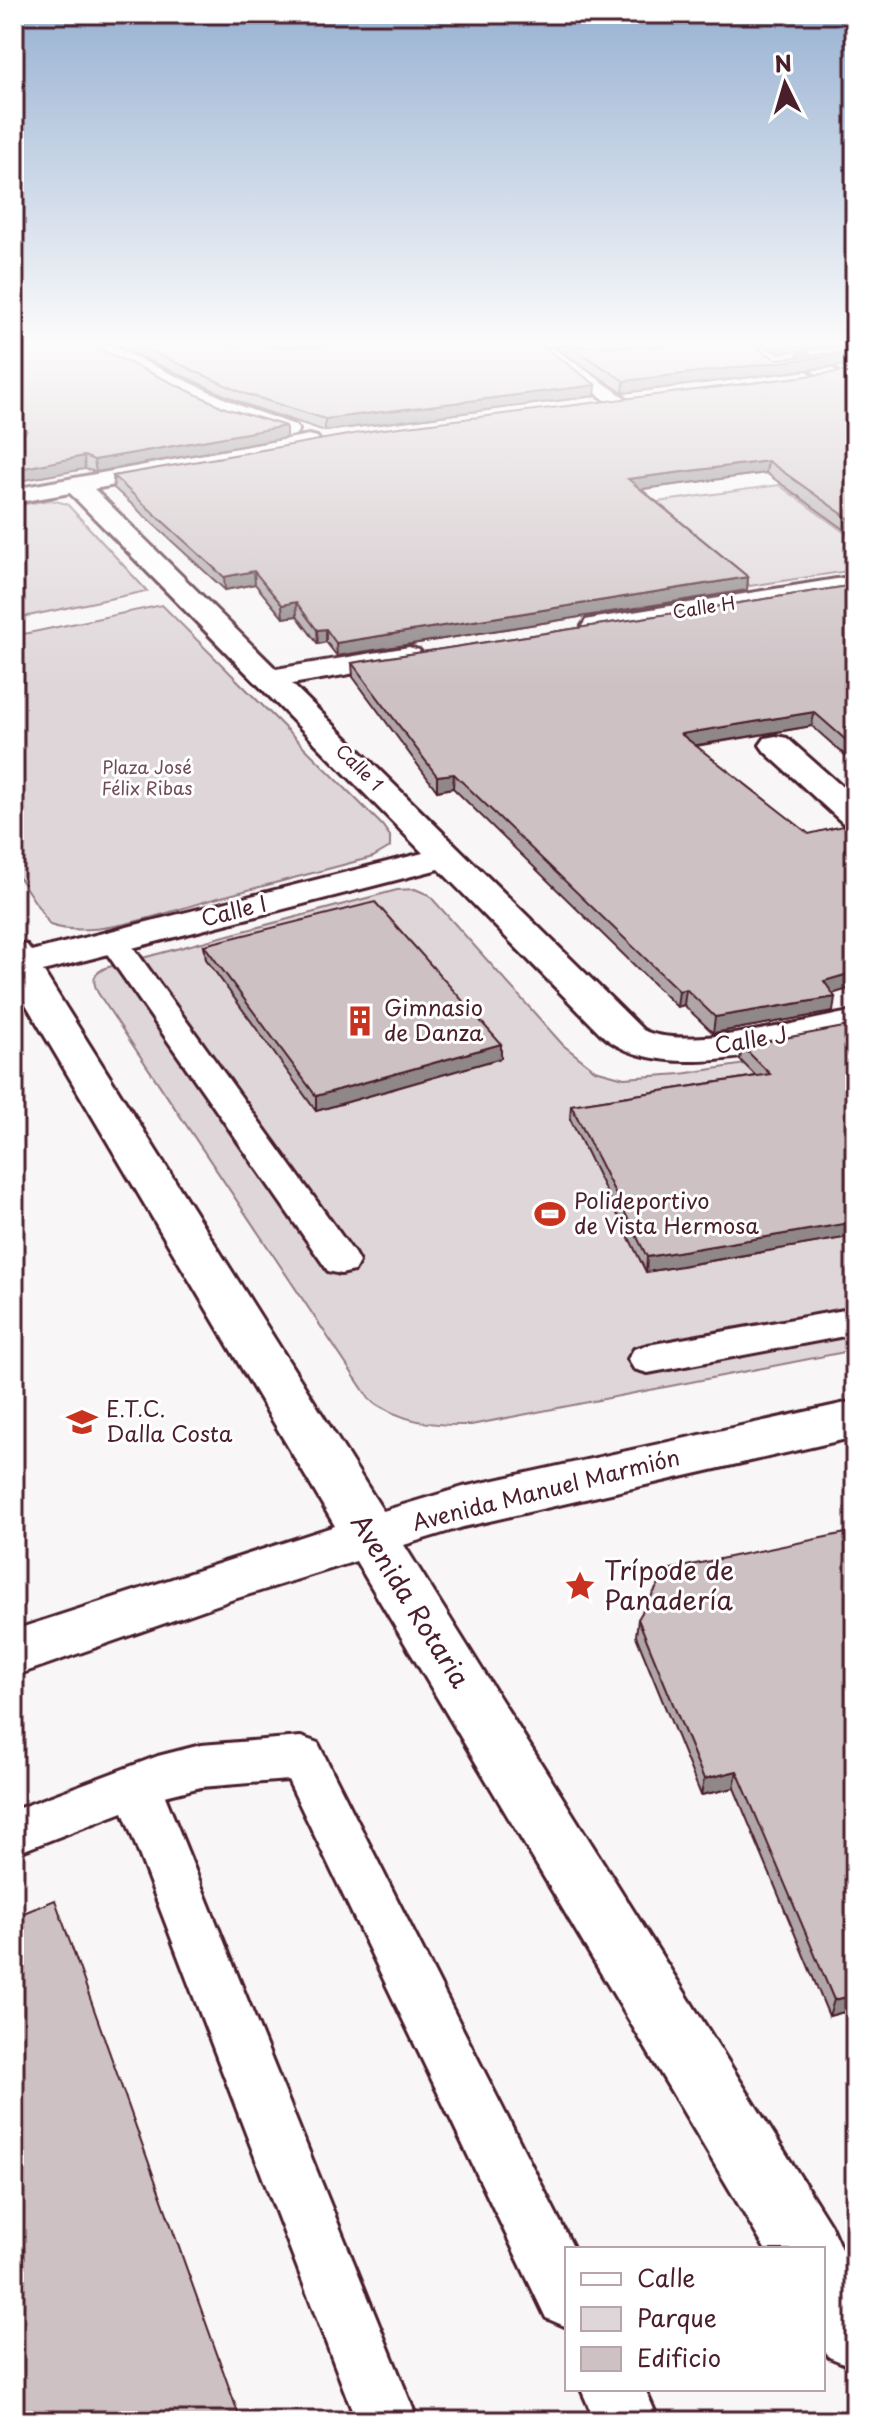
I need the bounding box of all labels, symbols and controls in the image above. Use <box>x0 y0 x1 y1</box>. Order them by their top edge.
north arrow <box>745 44 825 124</box>
text: N <box>773 45 793 80</box>
street label: Calle H <box>671 588 737 625</box>
street label: Calle 1 <box>330 737 390 797</box>
park label: Plaza José Félix Ribas <box>102 753 192 801</box>
street label: Calle I <box>197 885 270 934</box>
place label: Gimnasio de Danza <box>384 990 484 1048</box>
building icon: Gimnasio de Danza <box>343 1004 377 1038</box>
street label: Calle J <box>712 1016 789 1061</box>
place label: Polideportivo de Vista Hermosa <box>574 1183 759 1241</box>
sports icon: Polideportivo de Vista Hermosa <box>533 1197 567 1231</box>
place label: E.T.C. Dalla Costa <box>106 1391 233 1449</box>
school or university icon: E.T.C. Dalla Costa <box>65 1405 99 1439</box>
street label: Avenida Manuel Marmión <box>409 1439 683 1538</box>
street label: Avenida Rotaria <box>342 1506 481 1695</box>
place label: Trípode de Panadería <box>604 1550 734 1619</box>
place icon: Trípode de Panadería <box>563 1569 597 1603</box>
legend <box>565 2247 825 2391</box>
text: Calle <box>637 2259 695 2295</box>
text: Parque <box>637 2299 717 2335</box>
text: Edificio <box>637 2339 721 2375</box>

